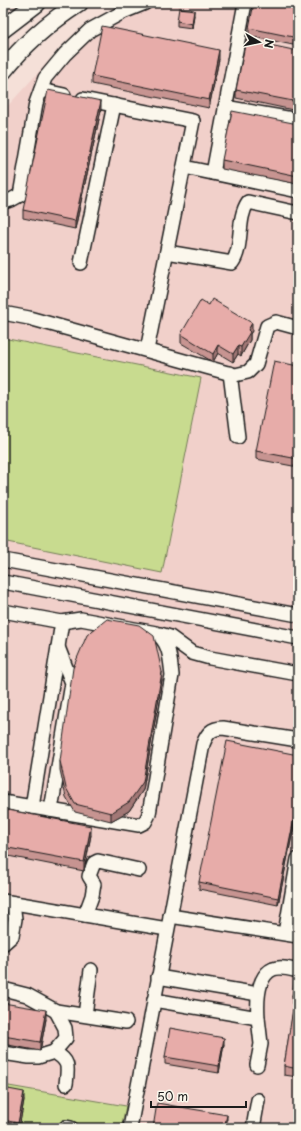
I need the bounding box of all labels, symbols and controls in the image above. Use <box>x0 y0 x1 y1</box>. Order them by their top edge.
north arrow <box>239 22 279 62</box>
text: N <box>260 38 278 50</box>
scale bar <box>151 1083 246 1109</box>
text: 50 m <box>157 1087 188 1105</box>

